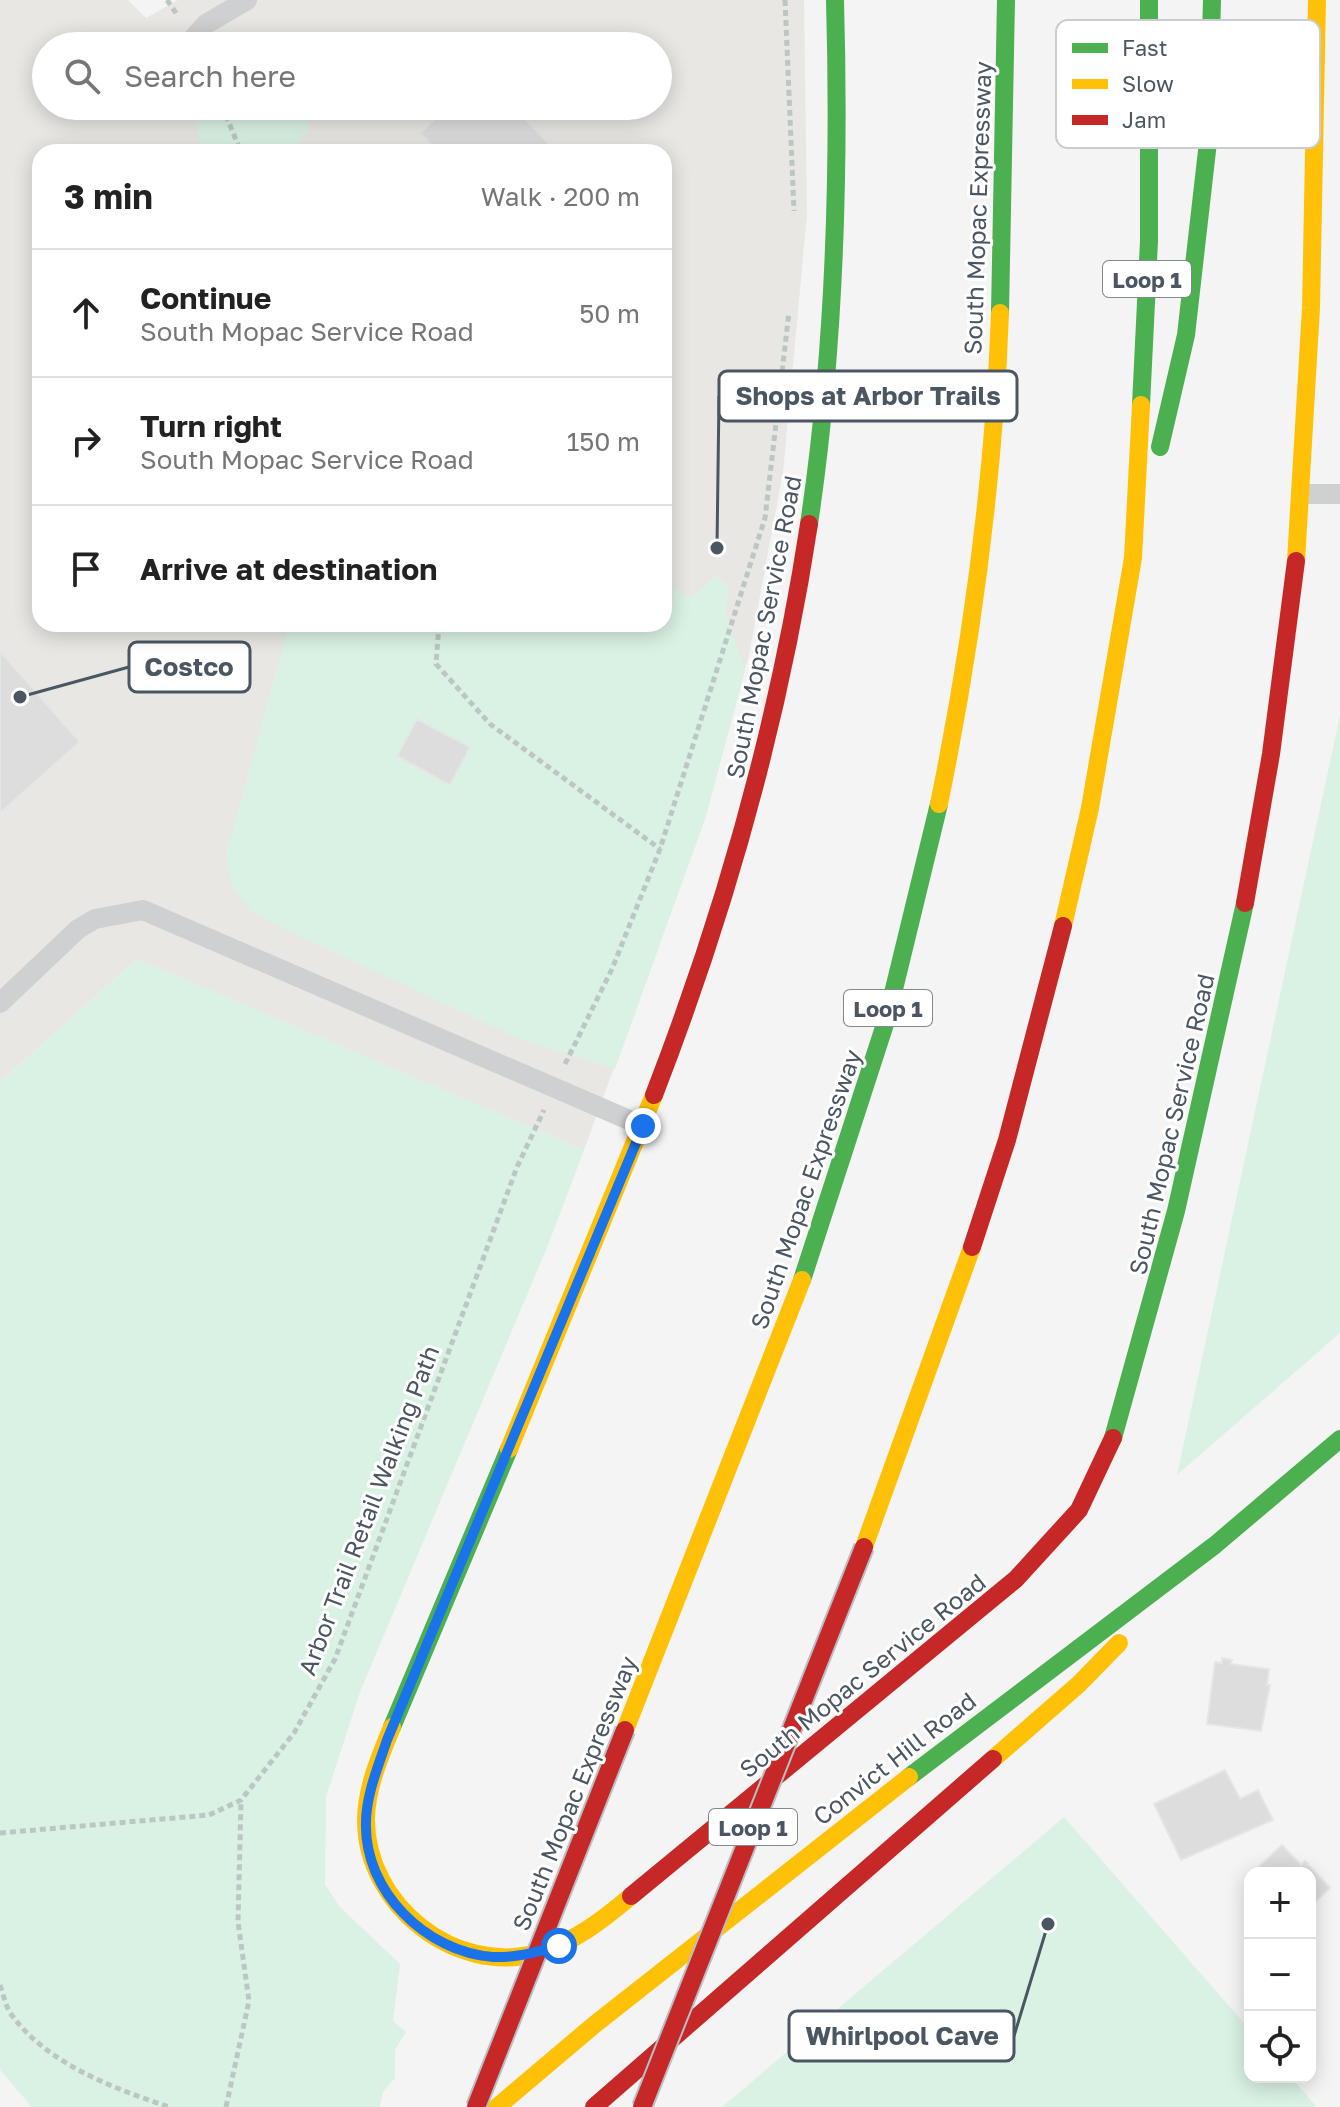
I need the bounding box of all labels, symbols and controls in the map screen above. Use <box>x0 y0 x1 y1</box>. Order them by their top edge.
legend <box>1056 20 1320 148</box>
search box <box>32 32 672 120</box>
text: Fast <box>1122 34 1168 61</box>
icon: search <box>60 54 104 98</box>
text: Search here <box>124 58 296 94</box>
street label: South Mopac Expressway <box>957 61 997 355</box>
text: Slow <box>1122 70 1174 97</box>
text: Jam <box>1122 106 1166 133</box>
text: 3 min <box>64 176 153 216</box>
text: Walk · 200 m <box>481 181 640 212</box>
road number: Loop 1 <box>1103 261 1191 297</box>
text: Continue <box>140 280 271 316</box>
icon: ahead <box>64 291 108 335</box>
text: 50 m <box>579 298 640 329</box>
text: South Mopac Service Road <box>140 316 474 347</box>
callout: Shops at Arbor Trails <box>719 371 1017 421</box>
text: Shops at Arbor Trails <box>735 380 1001 411</box>
text: Turn right <box>140 408 282 444</box>
icon: right <box>64 419 108 463</box>
text: 150 m <box>567 426 640 457</box>
text: South Mopac Service Road <box>140 444 474 475</box>
street label: South Mopac Service Road <box>719 473 807 781</box>
icon: arrive <box>64 547 108 591</box>
text: Arrive at destination <box>140 551 437 587</box>
callout: Costco <box>129 642 250 692</box>
text: Costco <box>144 651 234 682</box>
street label: South Mopac Service Road <box>1122 971 1220 1277</box>
road number: Loop 1 <box>844 990 932 1026</box>
street label: South Mopac Expressway <box>743 1045 867 1333</box>
route end <box>625 1108 661 1144</box>
street label: Arbor Trail Retail Walking Path <box>292 1341 444 1679</box>
street label: South Mopac Service Road <box>733 1567 991 1783</box>
street label: South Mopac Expressway <box>506 1651 642 1935</box>
street label: Convict Hill Road <box>807 1686 981 1830</box>
road number: Loop 1 <box>709 1809 797 1845</box>
map controls <box>1244 1867 1316 2083</box>
button: + <box>1244 1867 1316 1939</box>
route start <box>541 1928 577 1964</box>
button: − <box>1244 1939 1316 2011</box>
callout: Whirlpool Cave <box>789 2011 1014 2061</box>
button: locate <box>1244 2011 1316 2083</box>
text: Whirlpool Cave <box>805 2020 999 2051</box>

